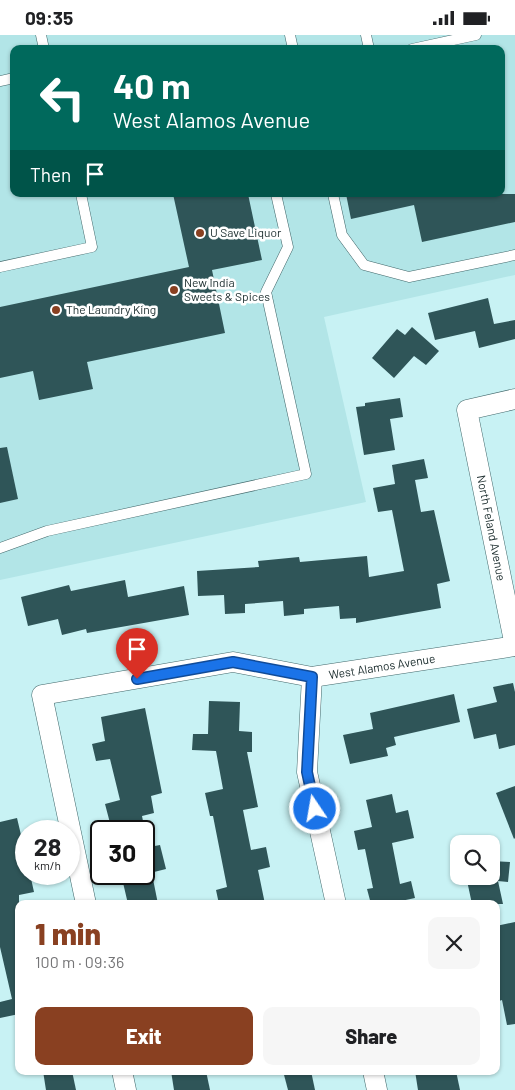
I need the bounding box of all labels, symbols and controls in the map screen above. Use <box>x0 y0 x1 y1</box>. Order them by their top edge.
text: 09:35 <box>25 6 73 29</box>
text: 40 m <box>113 64 190 106</box>
icon: left <box>30 65 95 130</box>
text: West Alamos Avenue <box>113 106 310 132</box>
icon: arrive <box>81 160 109 188</box>
text: Then <box>30 163 71 186</box>
place label: U Save Liquor <box>210 225 282 239</box>
marker: U Save Liquor <box>194 227 206 239</box>
place label: New India Sweets & Spices <box>184 275 270 303</box>
marker: New India Sweets & Spices <box>168 284 180 296</box>
place label: The Laundry King <box>66 302 156 316</box>
marker: The Laundry King <box>50 304 62 316</box>
street label: North Feland Avenue <box>475 474 509 582</box>
pin <box>116 628 158 679</box>
icon: arrive <box>123 635 151 663</box>
street label: West Alamos Avenue <box>328 651 436 681</box>
position arrow <box>288 782 340 834</box>
speed limit sign: 30 <box>90 820 155 885</box>
text: 28 <box>34 831 61 861</box>
map controls <box>450 835 500 885</box>
button: search <box>450 835 500 885</box>
text: km/h <box>34 858 61 872</box>
text: 1 min <box>35 915 101 951</box>
button: close <box>428 917 480 969</box>
text: 100 m · 09:36 <box>35 952 124 971</box>
button: Exit <box>35 1007 253 1065</box>
button: Share <box>263 1007 480 1065</box>

